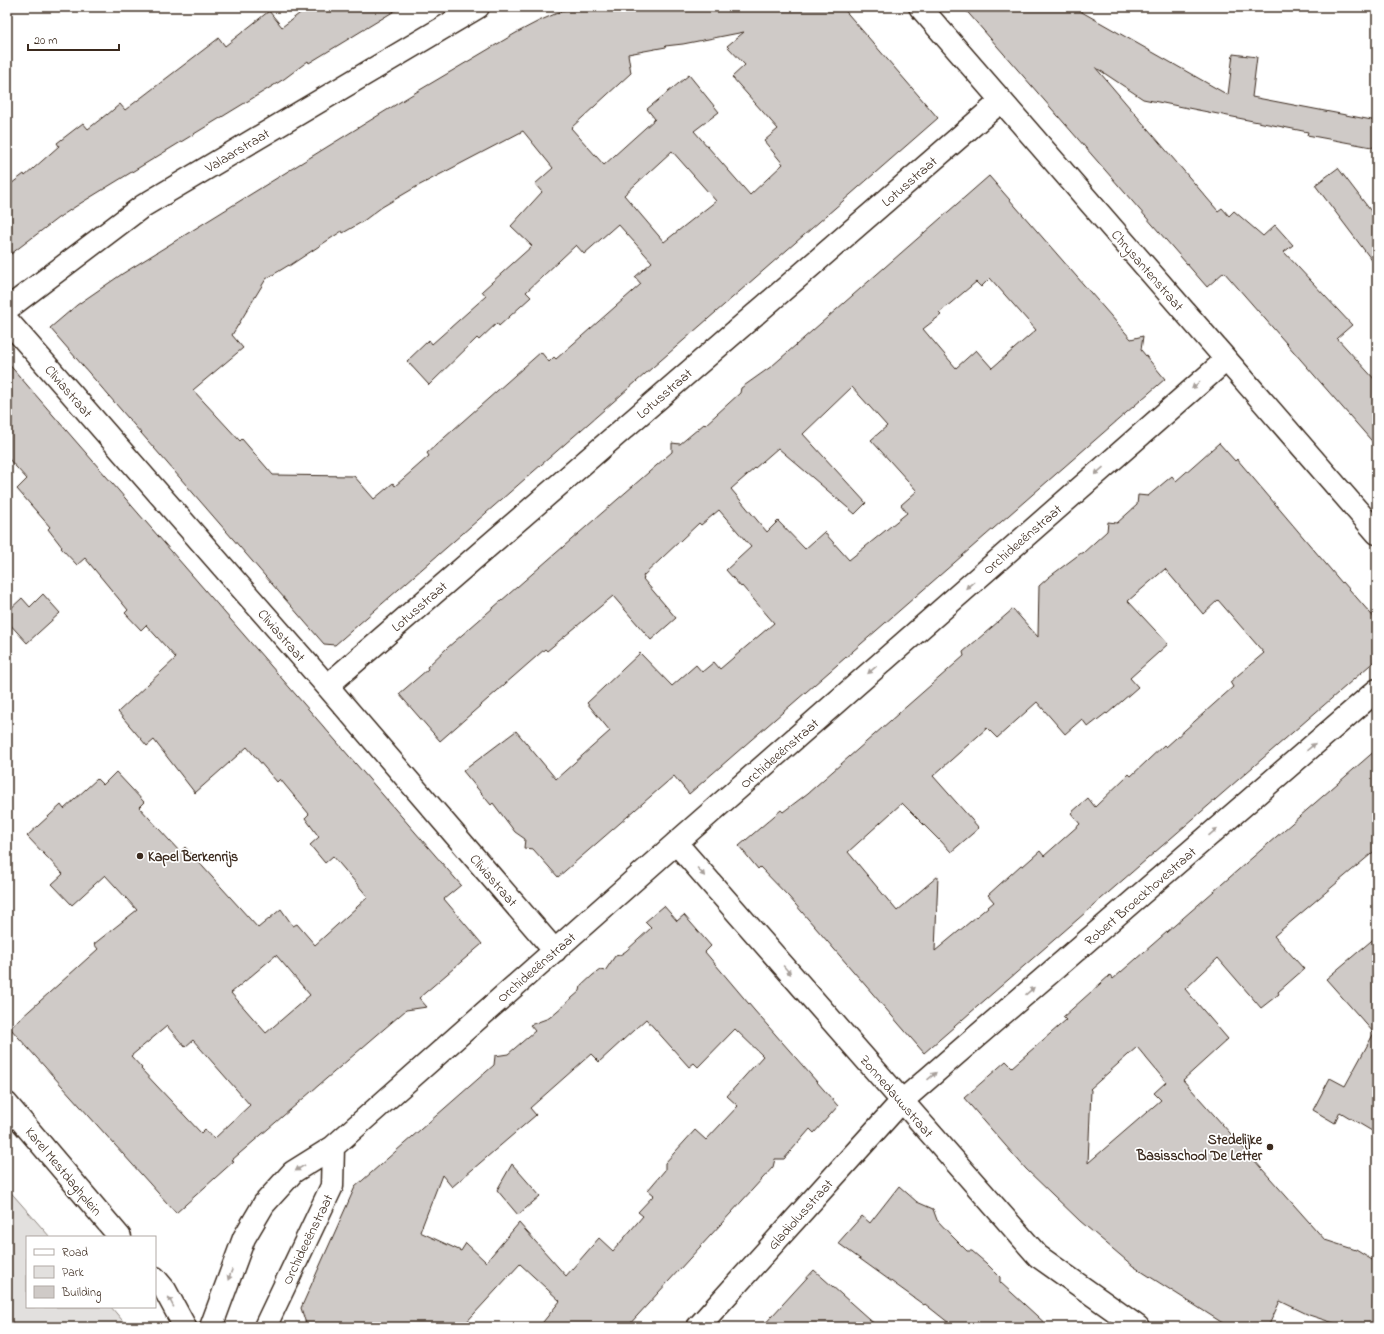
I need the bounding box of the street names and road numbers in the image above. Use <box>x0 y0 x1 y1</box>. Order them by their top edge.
street label: Valaarstraat <box>201 124 274 179</box>
street label: Lotusstraat <box>877 152 943 212</box>
street label: Chrysantenstraat <box>1105 226 1188 317</box>
street label: Cliviastraat <box>39 361 97 423</box>
street label: Lotusstraat <box>632 364 698 424</box>
street label: Orchideeënstraat <box>979 500 1067 580</box>
street label: Lotusstraat <box>387 577 453 637</box>
street label: Cliviastraat <box>252 605 310 667</box>
street label: Orchideeënstraat <box>736 714 824 794</box>
street label: Robert Broeckhovestraat <box>1080 842 1202 952</box>
street label: Cliviastraat <box>464 850 522 912</box>
street label: Orchideeënstraat <box>493 928 581 1008</box>
street label: Zonnedauwstraat <box>854 1051 938 1143</box>
street label: Karel Mestdaghplein <box>19 1123 106 1222</box>
street label: Gladiolusstraat <box>763 1175 839 1255</box>
street label: Orchideeënstraat <box>277 1191 340 1289</box>

